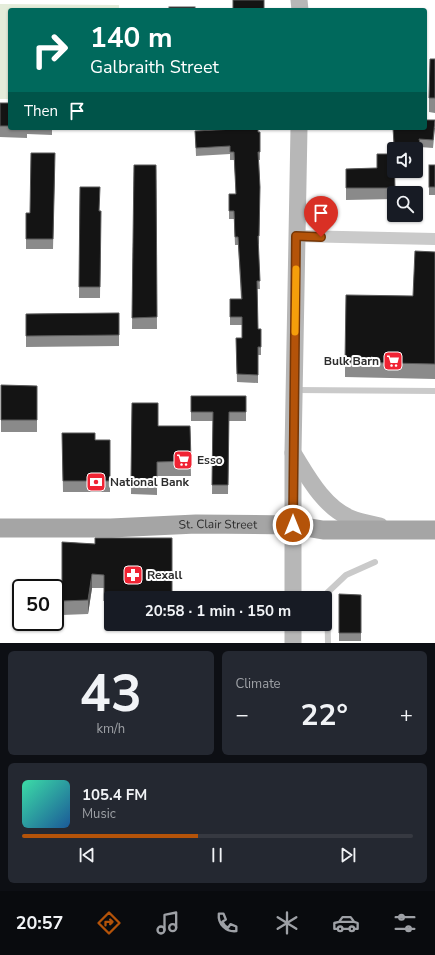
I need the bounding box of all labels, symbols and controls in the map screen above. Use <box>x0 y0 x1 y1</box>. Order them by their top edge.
text: 140 m <box>90 19 173 57</box>
icon: right <box>24 24 76 76</box>
text: Galbraith Street <box>90 55 219 79</box>
icon: arrive <box>66 100 88 122</box>
text: Then <box>24 101 58 121</box>
map controls <box>387 142 423 222</box>
button: sound <box>387 142 423 178</box>
button: search <box>387 186 423 222</box>
pin <box>304 196 338 237</box>
icon: arrive <box>310 202 332 224</box>
supermarket icon: Bulk Barn <box>382 350 404 372</box>
place label: Bulk Barn <box>324 353 379 369</box>
supermarket icon: Esso <box>172 449 194 471</box>
place label: Esso <box>197 452 223 468</box>
bank icon: National Bank <box>85 471 107 493</box>
place label: National Bank <box>110 474 190 490</box>
position arrow <box>272 504 314 546</box>
street label: St. Clair Street <box>178 516 258 533</box>
pharmacy icon: Rexall <box>122 564 144 586</box>
place label: Rexall <box>147 567 182 583</box>
speed limit sign: 50 <box>12 579 64 631</box>
text: 20:58 · 1 min · 150 m <box>145 601 291 621</box>
text: 43 <box>80 658 142 729</box>
text: Climate <box>236 675 281 693</box>
text: 22° <box>301 695 348 736</box>
text: − <box>236 700 249 730</box>
text: + <box>400 700 413 730</box>
text: km/h <box>96 720 125 738</box>
text: 105.4 FM <box>82 785 147 805</box>
text: Music <box>82 805 116 823</box>
icon: previous <box>76 844 98 866</box>
icon: pause <box>206 844 228 866</box>
icon: next <box>337 844 359 866</box>
icon: directions <box>95 909 123 937</box>
icon: music <box>154 909 182 937</box>
icon: phone <box>213 909 241 937</box>
icon: climate <box>273 909 301 937</box>
icon: car <box>332 909 360 937</box>
icon: filters <box>391 909 419 937</box>
text: 20:57 <box>16 911 63 935</box>

